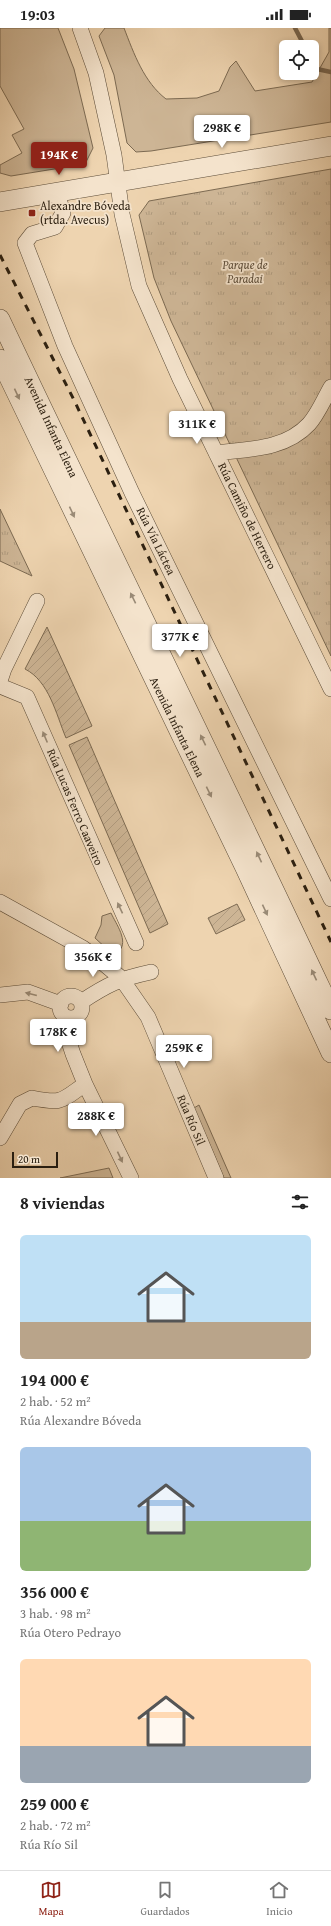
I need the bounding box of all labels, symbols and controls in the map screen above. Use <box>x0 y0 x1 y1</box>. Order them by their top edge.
text: 19:03 <box>20 4 55 25</box>
map controls <box>279 40 319 80</box>
button: locate <box>279 40 319 80</box>
pin: 298K € <box>189 115 255 149</box>
text: 298K € <box>203 118 241 137</box>
pin: 194K € <box>26 142 92 176</box>
text: 194K € <box>40 145 78 164</box>
place label: Alexandre Bóveda (rtda. Avecus) <box>40 197 131 228</box>
marker: Alexandre Bóveda (rtda. Avecus) <box>27 208 37 218</box>
park label: Parque de Paradai <box>221 256 268 287</box>
street label: Avenida Infanta Elena <box>21 374 82 480</box>
one-way arrow <box>14 389 20 400</box>
pin: 311K € <box>164 411 230 445</box>
text: 311K € <box>178 414 216 433</box>
street label: Rúa Camiño de Herrero <box>214 459 281 572</box>
street label: Rúa Vía Láctea <box>133 504 180 578</box>
one-way arrow <box>69 506 75 517</box>
one-way arrow <box>130 593 136 604</box>
pin: 377K € <box>147 624 213 658</box>
text: 377K € <box>161 627 199 646</box>
street label: Avenida Infanta Elena <box>146 674 209 780</box>
one-way arrow <box>42 732 48 743</box>
one-way arrow <box>199 735 206 746</box>
street label: Rúa Lucas Ferro Caaveiro <box>43 746 108 868</box>
one-way arrow <box>206 787 212 798</box>
one-way arrow <box>256 852 262 863</box>
one-way arrow <box>117 902 123 913</box>
one-way arrow <box>262 904 268 915</box>
pin: 356K € <box>60 944 126 978</box>
text: 356K € <box>74 947 112 966</box>
one-way arrow <box>311 969 317 981</box>
one-way arrow <box>25 991 37 997</box>
pin: 178K € <box>25 1019 91 1053</box>
text: 178K € <box>39 1022 77 1041</box>
pin: 259K € <box>151 1035 217 1069</box>
text: 259K € <box>165 1038 203 1057</box>
street label: Rúa Río Sil <box>173 1092 210 1148</box>
pin: 288K € <box>63 1103 129 1137</box>
text: 288K € <box>77 1106 115 1125</box>
scale bar <box>12 1150 58 1169</box>
text: 20 m <box>18 1151 40 1167</box>
one-way arrow <box>117 1151 123 1162</box>
text: 8 viviendas <box>20 1190 105 1215</box>
icon: filters <box>289 1191 311 1213</box>
icon: home <box>130 1261 202 1333</box>
text: 194 000 € <box>20 1367 89 1392</box>
text: 2 hab. · 52 m² <box>20 1392 91 1411</box>
text: Rúa Alexandre Bóveda <box>20 1411 141 1430</box>
icon: home <box>130 1473 202 1545</box>
text: 356 000 € <box>20 1579 89 1604</box>
text: 3 hab. · 98 m² <box>20 1604 91 1623</box>
text: Rúa Otero Pedrayo <box>20 1623 121 1642</box>
icon: home <box>130 1685 202 1757</box>
text: 259 000 € <box>20 1791 89 1816</box>
text: 2 hab. · 72 m² <box>20 1816 91 1835</box>
text: Rúa Río Sil <box>20 1835 78 1854</box>
tab: Mapa <box>38 1879 64 1919</box>
tab: Guardados <box>141 1879 190 1919</box>
tab: Inicio <box>266 1879 293 1919</box>

